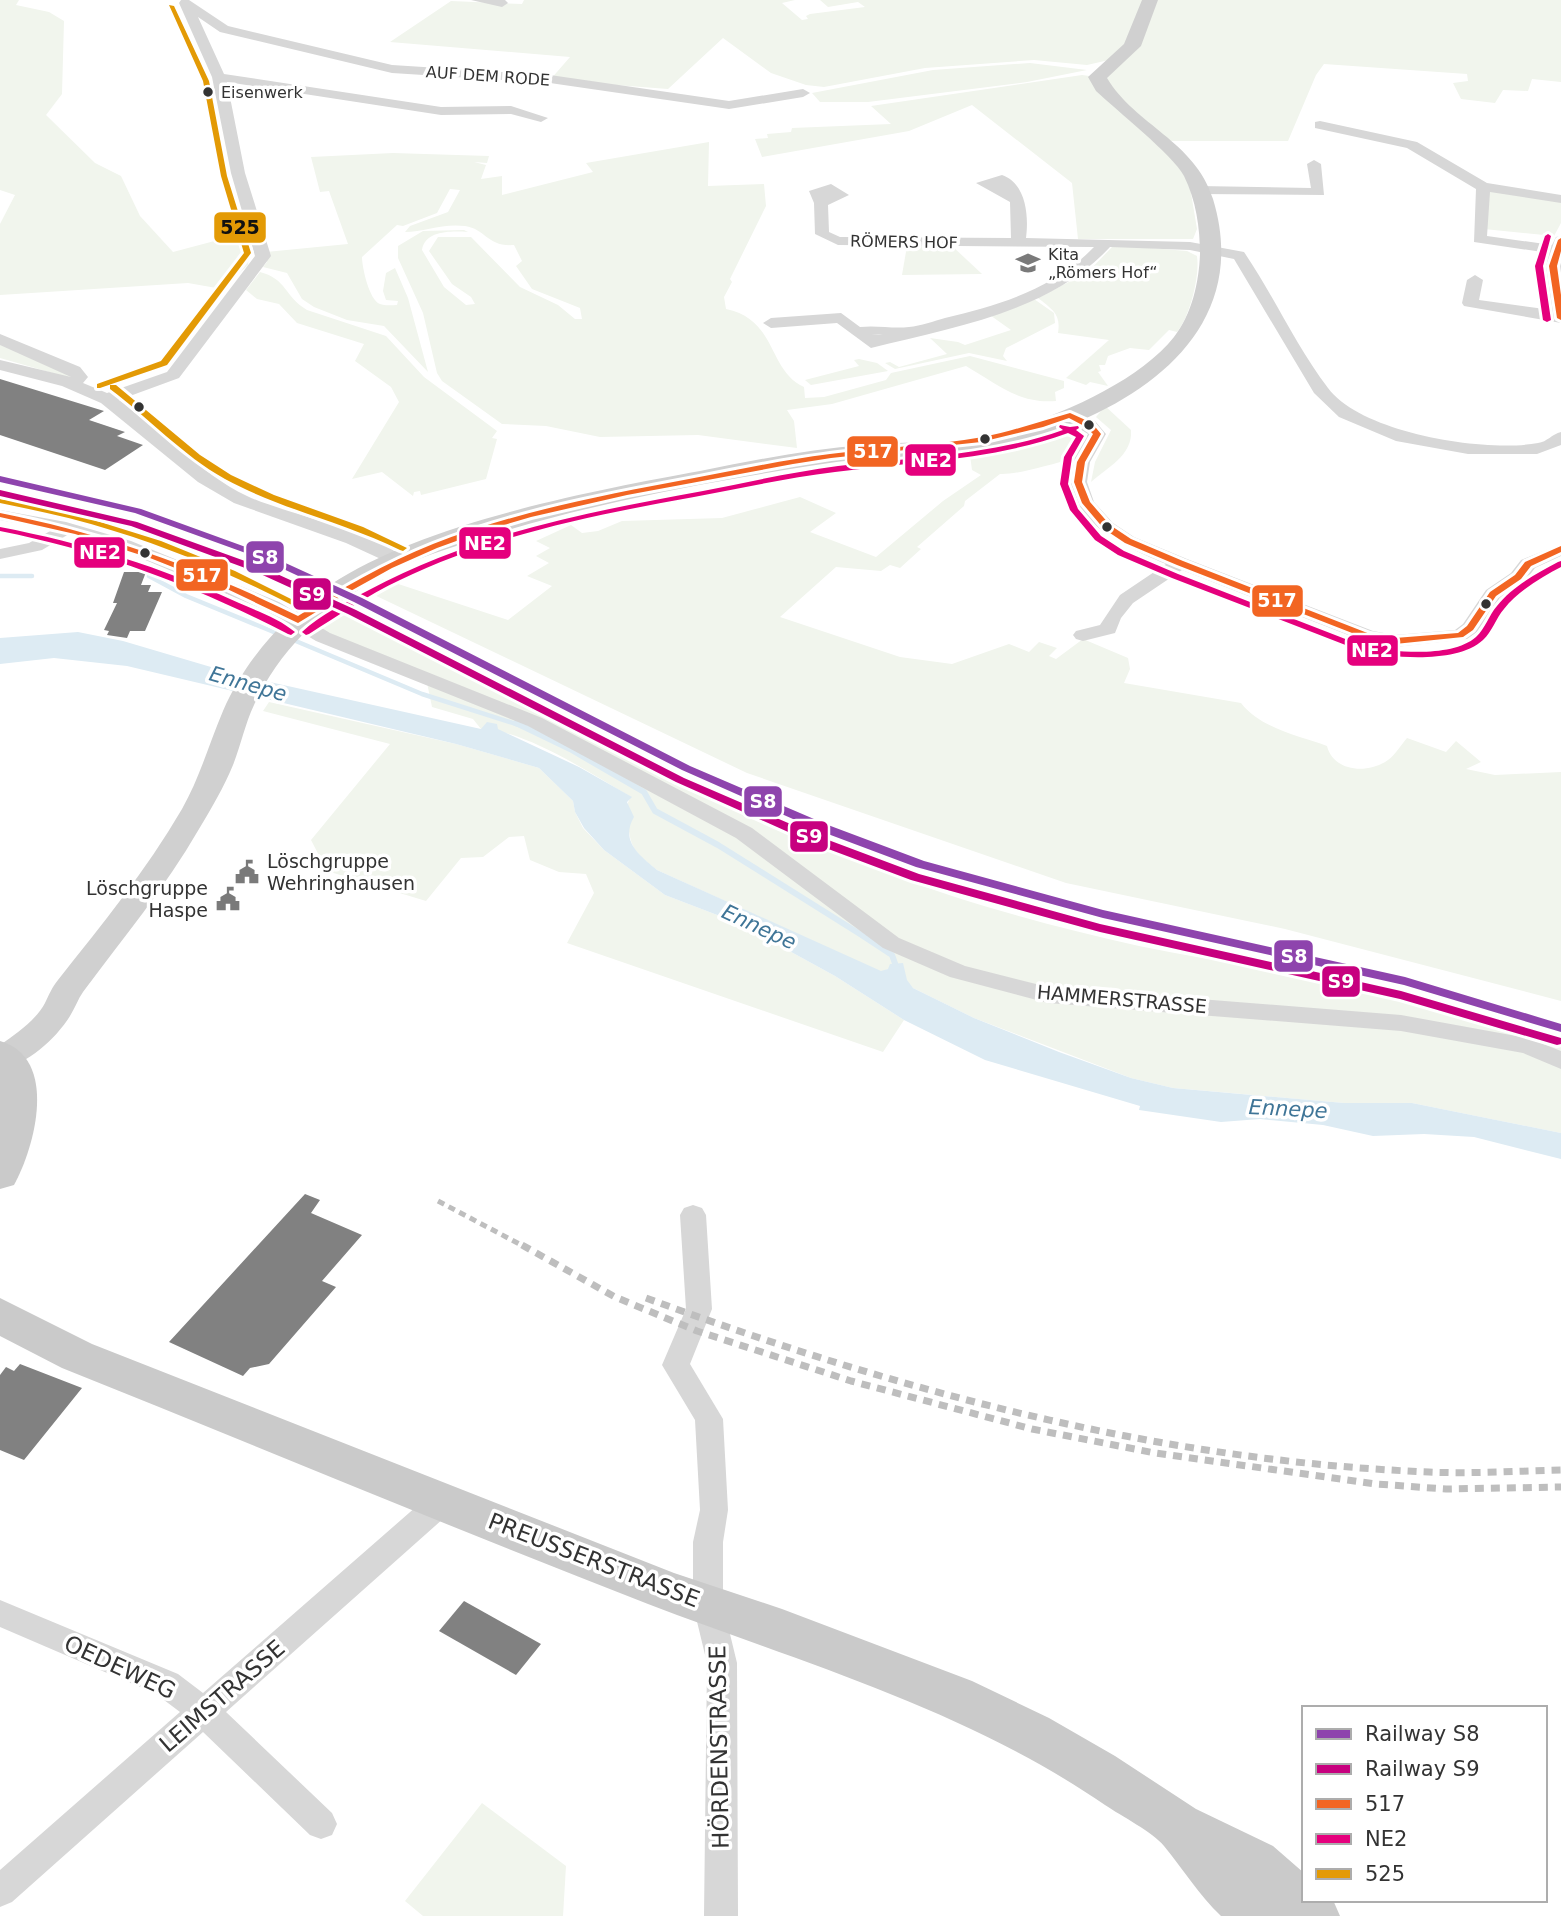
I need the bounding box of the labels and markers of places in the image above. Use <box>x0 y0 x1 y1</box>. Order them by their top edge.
place label: Eisenwerk <box>221 83 303 102</box>
marker: Eisenwerk <box>201 85 215 99</box>
place label: Kita „Römers Hof“ <box>1048 245 1158 282</box>
school or university icon: Kita „Römers Hof“ <box>1014 249 1042 277</box>
unlabelled marker <box>132 400 146 414</box>
unlabelled marker <box>1082 418 1096 432</box>
unlabelled marker <box>978 432 992 446</box>
unlabelled marker <box>1100 520 1114 534</box>
unlabelled marker <box>138 546 152 560</box>
unlabelled marker <box>1479 597 1493 611</box>
place label: Löschgruppe Wehringhausen <box>267 850 415 894</box>
public building icon: Löschgruppe Wehringhausen <box>233 858 261 886</box>
place label: Löschgruppe Haspe <box>86 877 208 921</box>
public building icon: Löschgruppe Haspe <box>214 885 242 913</box>

